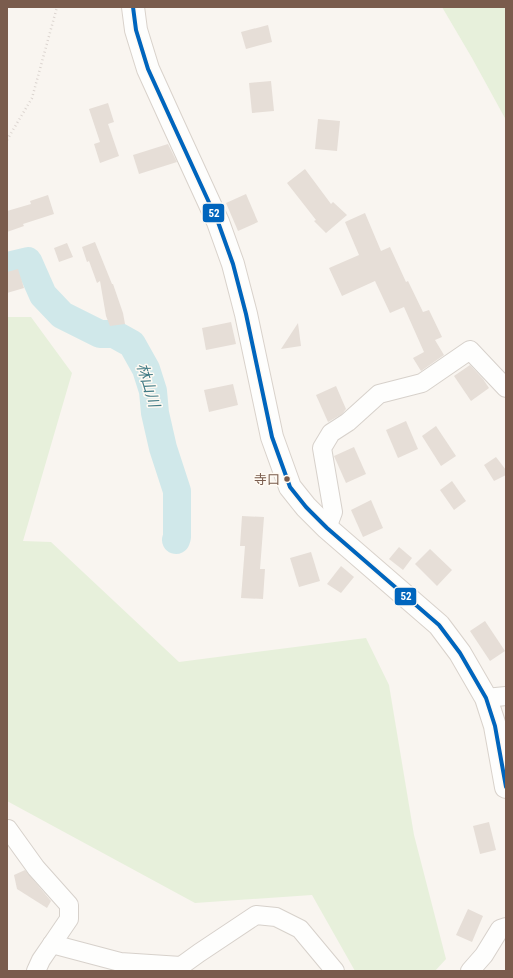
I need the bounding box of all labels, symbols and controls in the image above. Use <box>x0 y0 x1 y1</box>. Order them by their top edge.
line badge: 52 <box>202 203 225 223</box>
text: 52 <box>208 207 220 220</box>
water label: 林山川 <box>133 361 164 411</box>
place label: 寺口 <box>254 472 280 487</box>
marker: 寺口 <box>282 474 292 484</box>
line badge: 52 <box>394 587 417 606</box>
text: 52 <box>400 590 412 603</box>

